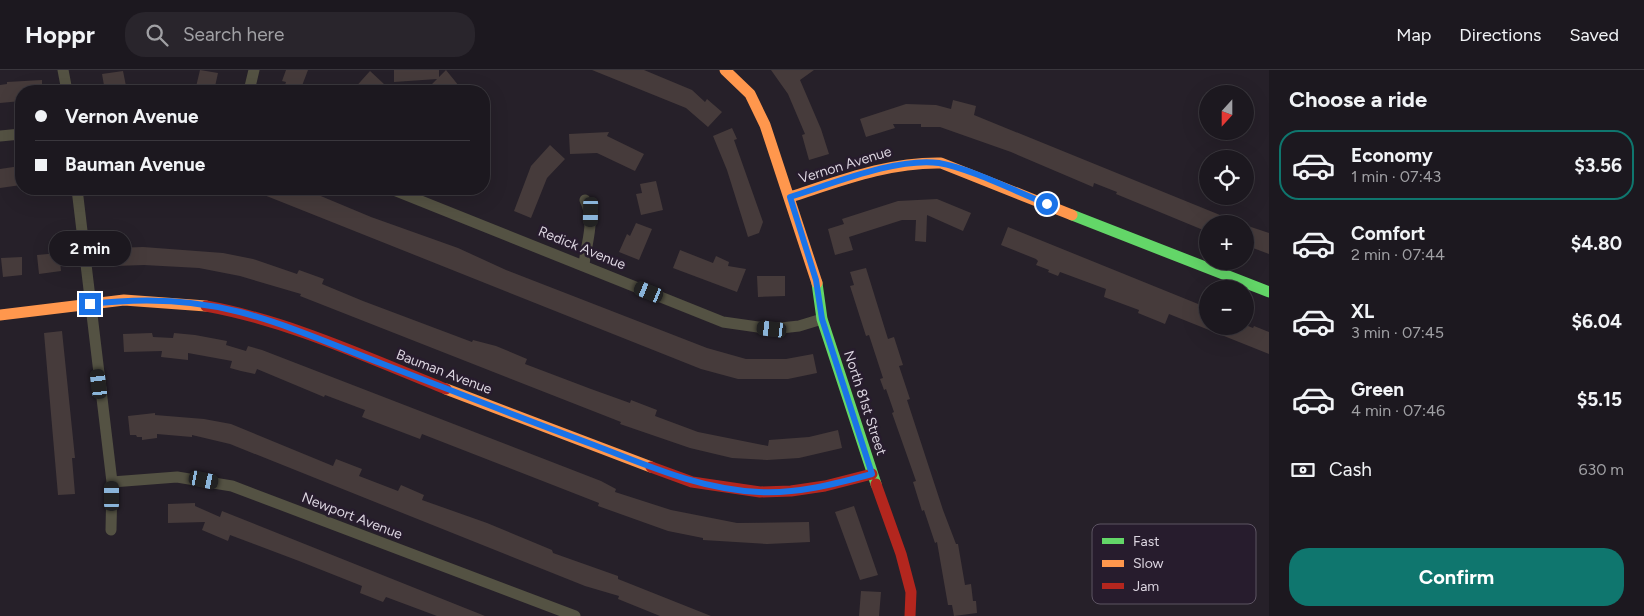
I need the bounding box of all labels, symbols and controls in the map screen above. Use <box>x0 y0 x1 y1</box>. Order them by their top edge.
search box <box>125 12 475 57</box>
text: Hoppr <box>25 20 95 49</box>
icon: search <box>143 21 171 49</box>
text: Search here <box>183 23 284 46</box>
text: Map <box>1396 24 1431 46</box>
text: Directions <box>1459 24 1541 46</box>
text: Saved <box>1569 24 1619 46</box>
north arrow <box>1199 85 1254 140</box>
map controls <box>1199 85 1254 335</box>
text: Choose a ride <box>1289 86 1427 113</box>
text: Vernon Avenue <box>65 105 199 128</box>
street label: Vernon Avenue <box>797 143 894 187</box>
icon: car <box>1291 143 1336 188</box>
text: Economy <box>1351 144 1433 167</box>
button: locate <box>1199 150 1254 205</box>
text: Bauman Avenue <box>65 153 205 176</box>
text: $3.56 <box>1574 154 1622 177</box>
text: 1 min · 07:43 <box>1351 167 1441 186</box>
route start <box>1036 193 1058 215</box>
car <box>583 197 598 227</box>
button: + <box>1199 215 1254 270</box>
icon: car <box>1291 221 1336 266</box>
text: Comfort <box>1351 222 1426 245</box>
street label: Redick Avenue <box>536 223 629 273</box>
callout: 2 min <box>49 232 131 266</box>
text: $4.80 <box>1571 232 1622 255</box>
text: 2 min <box>70 239 110 258</box>
text: 2 min · 07:44 <box>1351 245 1445 264</box>
car <box>632 279 665 305</box>
button: − <box>1199 280 1254 335</box>
route end <box>79 293 101 315</box>
icon: car <box>1291 299 1336 344</box>
text: XL <box>1351 300 1374 323</box>
text: $6.04 <box>1571 310 1622 333</box>
car <box>756 320 787 338</box>
text: 3 min · 07:45 <box>1351 323 1444 342</box>
street label: Bauman Avenue <box>394 346 495 398</box>
street label: North 81st Street <box>840 348 890 458</box>
car <box>89 368 108 400</box>
icon: car <box>1291 377 1336 422</box>
text: Green <box>1351 378 1404 401</box>
text: $5.15 <box>1577 388 1622 411</box>
text: 4 min · 07:46 <box>1351 401 1445 420</box>
icon: cash <box>1289 456 1317 484</box>
text: Cash <box>1329 458 1372 481</box>
text: 630 m <box>1578 460 1624 479</box>
car <box>187 470 220 490</box>
car <box>104 481 119 511</box>
street label: Newport Avenue <box>299 489 405 543</box>
legend <box>1092 524 1256 604</box>
text: Fast <box>1133 533 1159 550</box>
button: Confirm <box>1289 548 1624 606</box>
text: Slow <box>1133 555 1164 572</box>
text: Jam <box>1133 578 1159 595</box>

